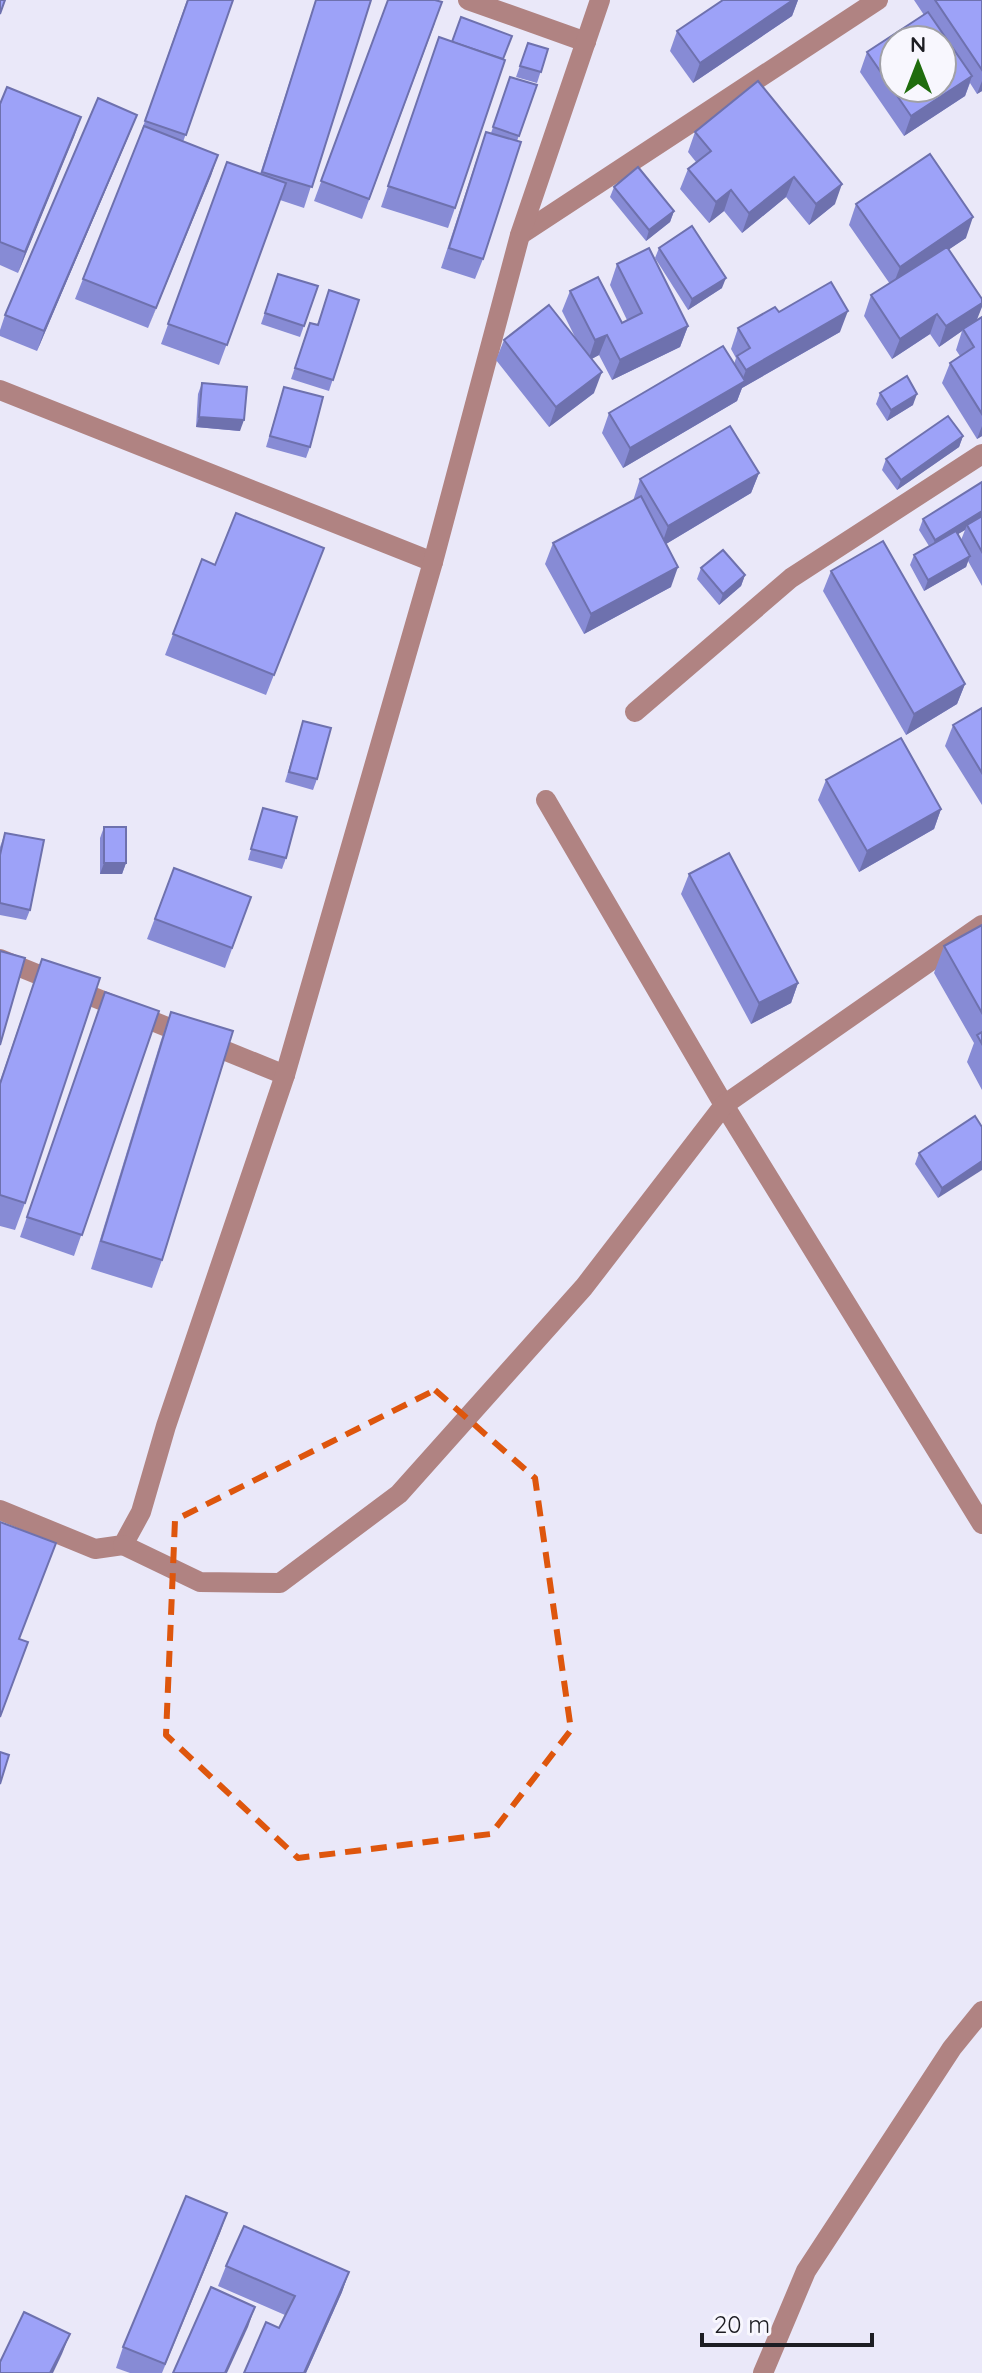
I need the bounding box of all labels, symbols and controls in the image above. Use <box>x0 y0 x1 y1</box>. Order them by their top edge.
north arrow <box>878 24 958 104</box>
text: N <box>910 30 926 58</box>
scale bar <box>702 2297 872 2347</box>
text: 20 m <box>714 2309 770 2339</box>

